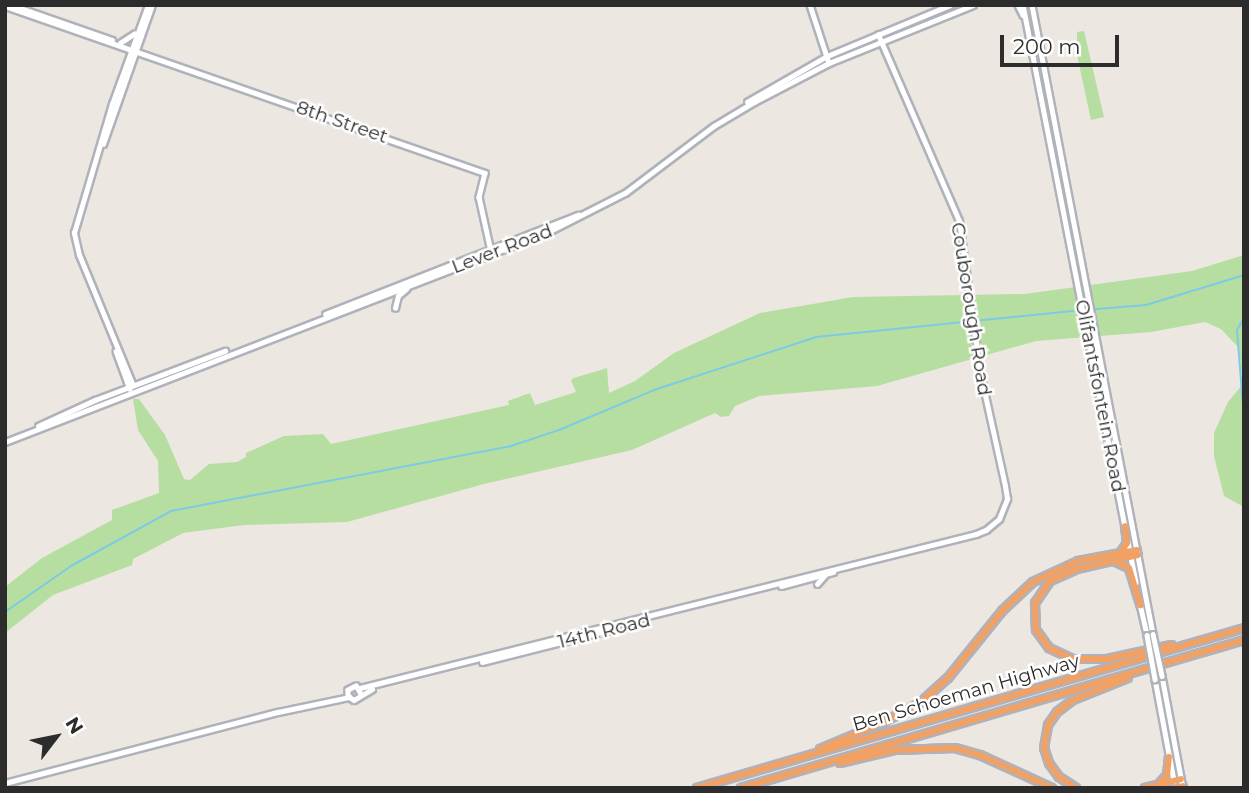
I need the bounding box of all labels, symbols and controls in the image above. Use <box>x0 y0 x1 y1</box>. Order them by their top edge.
scale bar <box>1004 21 1123 65</box>
text: 200 m <box>1013 34 1080 59</box>
street label: 8th Street <box>293 96 391 148</box>
street label: Lever Road <box>448 219 556 279</box>
street label: Couborough Road <box>946 221 996 397</box>
street label: Olifantsfontein Road <box>1070 298 1130 494</box>
street label: 14th Road <box>555 608 653 654</box>
street label: Ben Schoeman Highway <box>850 650 1082 736</box>
north arrow <box>21 702 91 772</box>
text: N <box>60 713 88 738</box>

